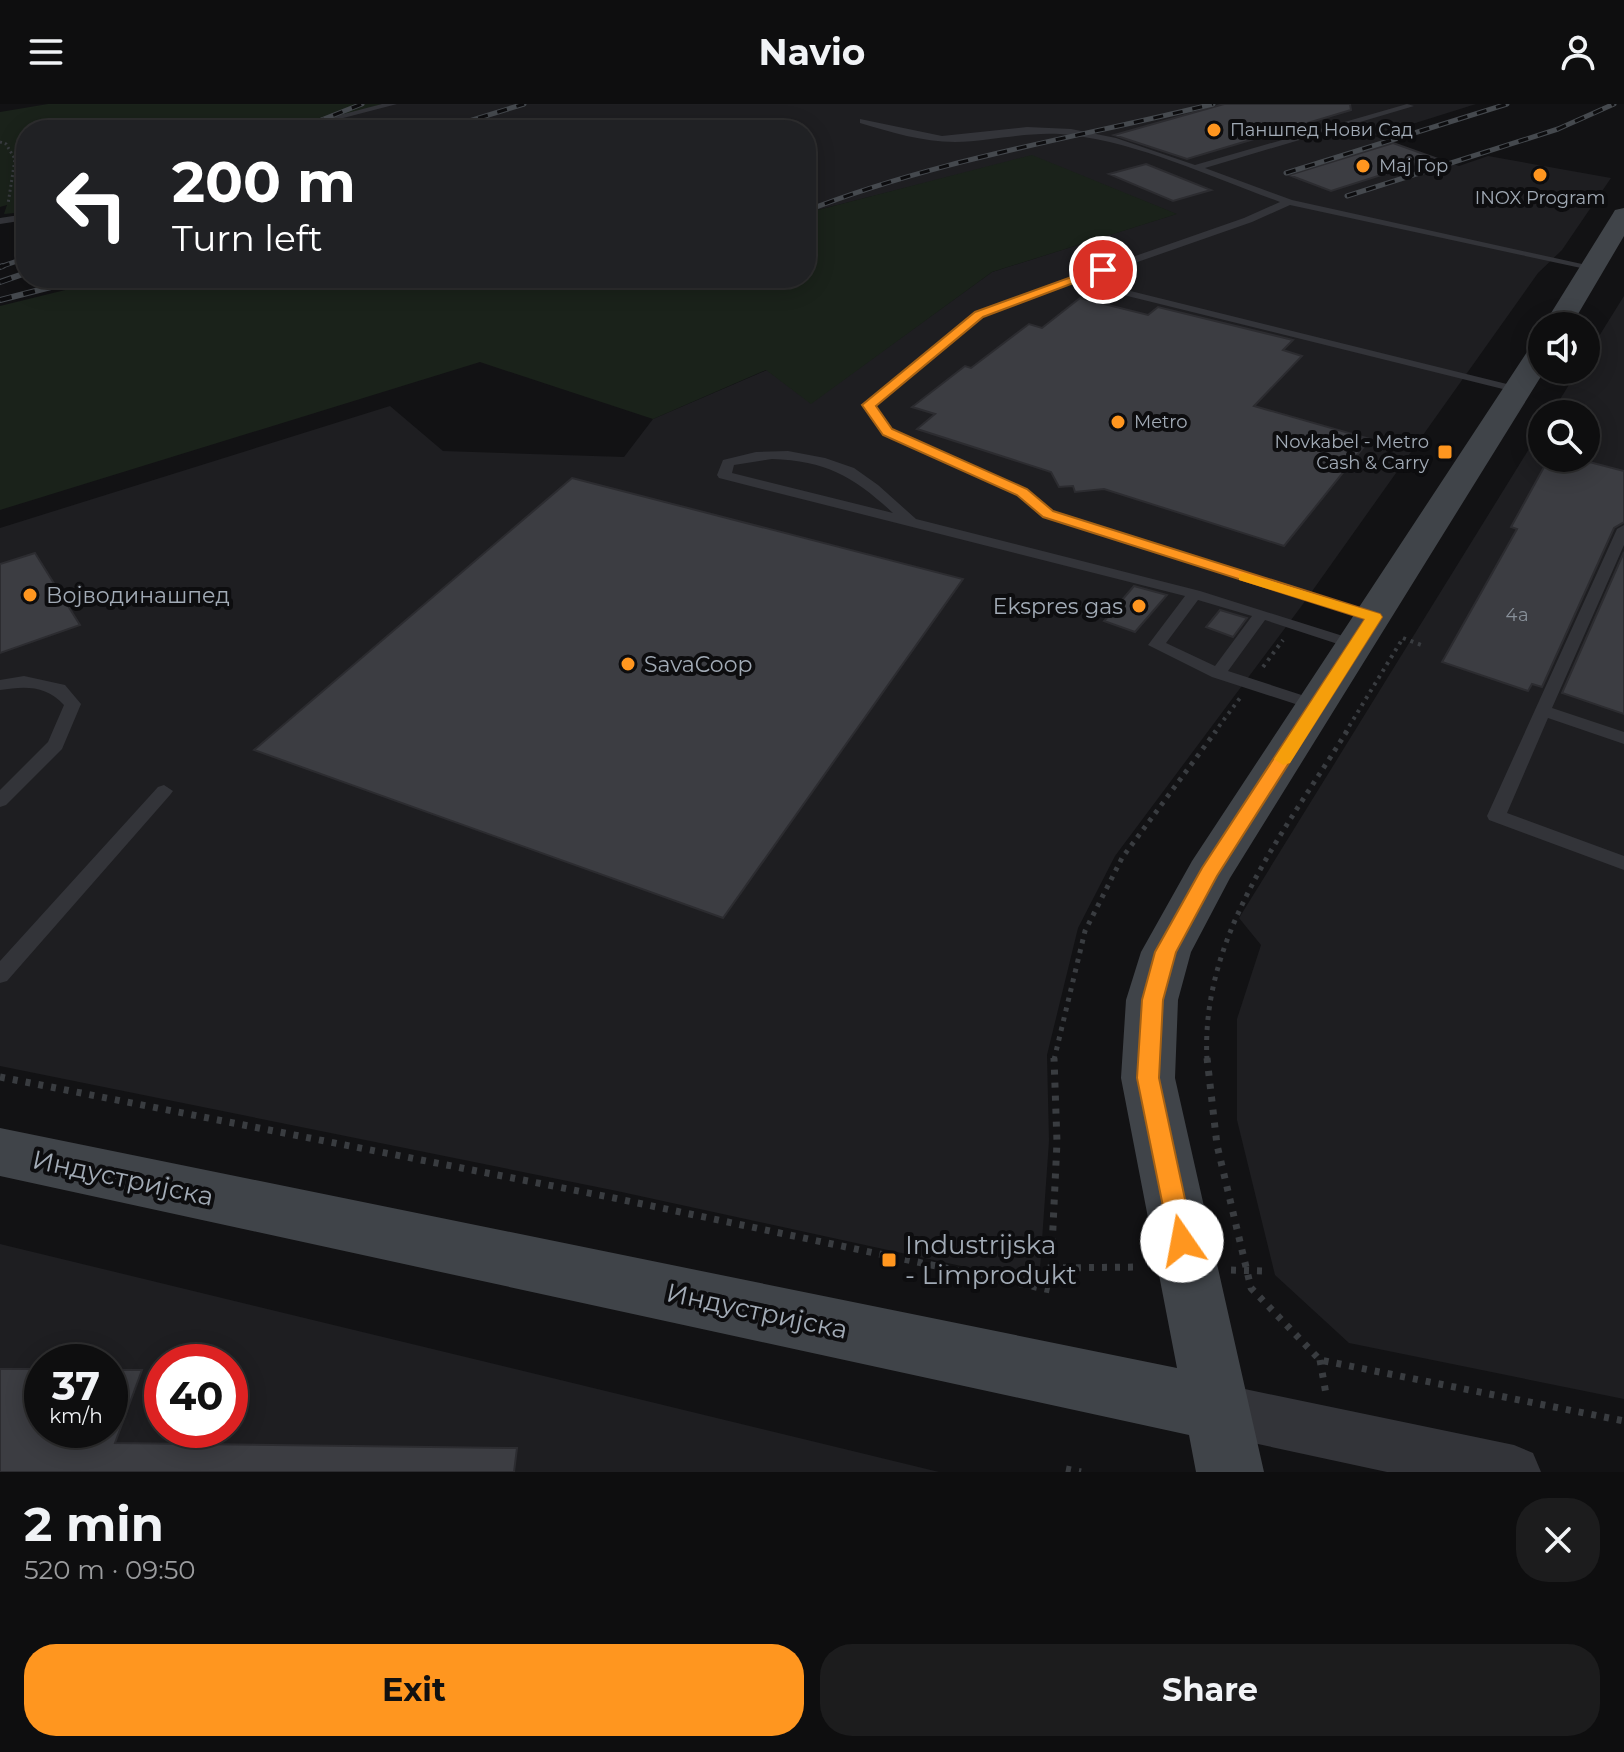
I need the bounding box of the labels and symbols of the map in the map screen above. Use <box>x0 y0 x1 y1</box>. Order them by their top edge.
place label: Паншпед Нови Сад <box>1230 119 1413 141</box>
marker: Паншпед Нови Сад <box>1205 121 1223 139</box>
place label: Мај Гор <box>1379 155 1448 177</box>
marker: Мај Гор <box>1354 157 1372 175</box>
marker: INOX Program <box>1531 166 1549 184</box>
place label: INOX Program <box>1475 187 1605 209</box>
pin <box>1069 236 1137 304</box>
place label: Metro <box>1134 411 1188 433</box>
marker: Metro <box>1109 413 1127 431</box>
place label: Novkabel - Metro Cash & Carry <box>1275 431 1429 474</box>
marker: Novkabel - Metro Cash & Carry <box>1436 443 1454 461</box>
place label: Војводинашпед <box>46 582 230 609</box>
marker: Војводинашпед <box>21 586 39 604</box>
place label: Ekspres gas <box>993 593 1123 620</box>
marker: Ekspres gas <box>1130 597 1148 615</box>
house number: 4a <box>1505 604 1529 626</box>
place label: SavaCoop <box>644 651 752 678</box>
marker: SavaCoop <box>619 655 637 673</box>
street label: Индустријска <box>30 1143 216 1213</box>
position arrow <box>1140 1199 1224 1283</box>
place label: Industrijska - Limprodukt <box>905 1229 1077 1291</box>
marker: Industrijska - Limprodukt <box>880 1251 898 1269</box>
street label: Индустријска <box>664 1276 850 1346</box>
speed limit sign: 40 <box>144 1344 248 1448</box>

